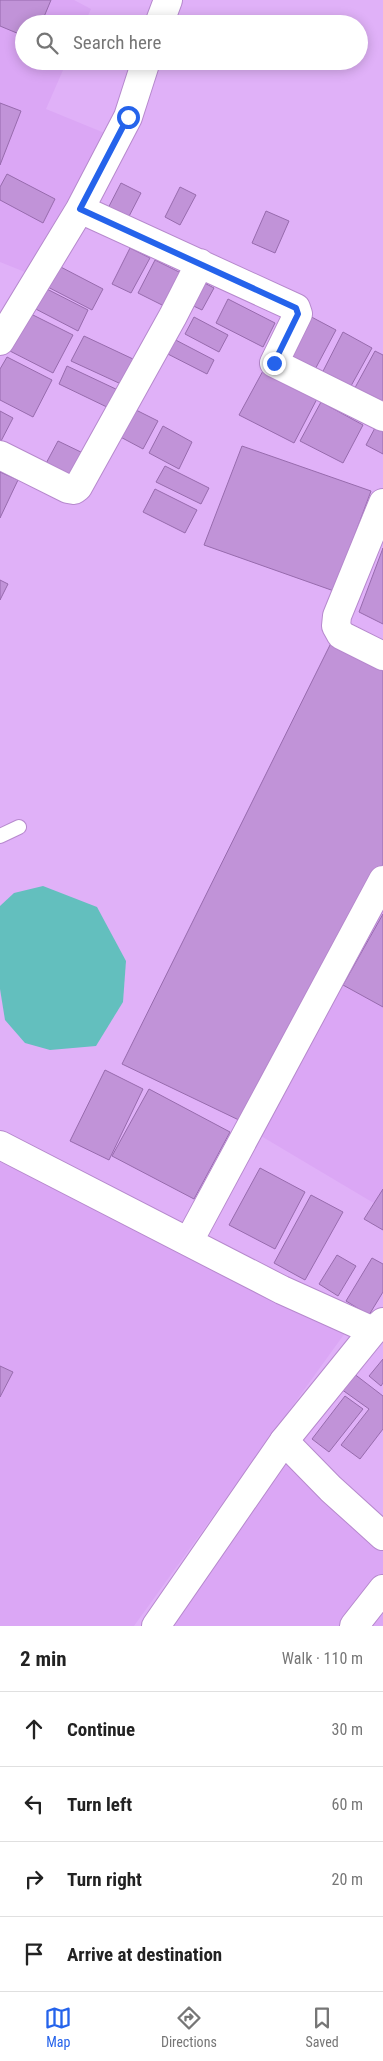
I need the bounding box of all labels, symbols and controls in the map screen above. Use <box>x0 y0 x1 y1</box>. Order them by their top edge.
search box <box>15 15 368 70</box>
icon: search <box>33 29 61 57</box>
text: Search here <box>73 31 161 54</box>
route start <box>117 106 140 129</box>
route end <box>263 352 286 375</box>
text: 2 min <box>20 1647 67 1671</box>
text: Walk · 110 m <box>282 1649 363 1668</box>
icon: ahead <box>20 1715 48 1743</box>
text: Continue <box>67 1718 135 1741</box>
text: 30 m <box>331 1720 363 1739</box>
icon: left <box>20 1790 48 1818</box>
text: Turn left <box>67 1793 132 1816</box>
text: 60 m <box>331 1795 363 1814</box>
icon: right <box>20 1865 48 1893</box>
text: Turn right <box>67 1868 142 1891</box>
text: 20 m <box>331 1870 363 1889</box>
icon: arrive <box>20 1940 48 1968</box>
text: Arrive at destination <box>67 1943 222 1966</box>
tab: Map <box>44 2004 72 2050</box>
tab: Directions <box>161 2004 217 2050</box>
tab: Saved <box>305 2004 339 2050</box>

